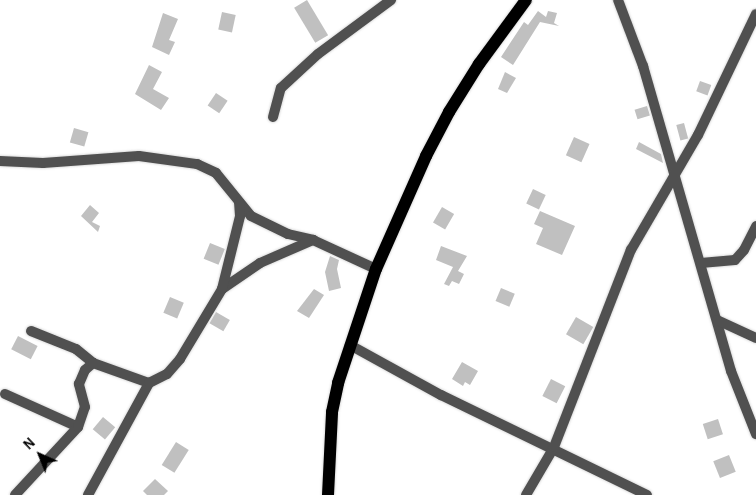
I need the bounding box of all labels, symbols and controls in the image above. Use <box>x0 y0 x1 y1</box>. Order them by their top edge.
north arrow <box>15 430 65 480</box>
text: N <box>21 436 38 453</box>

